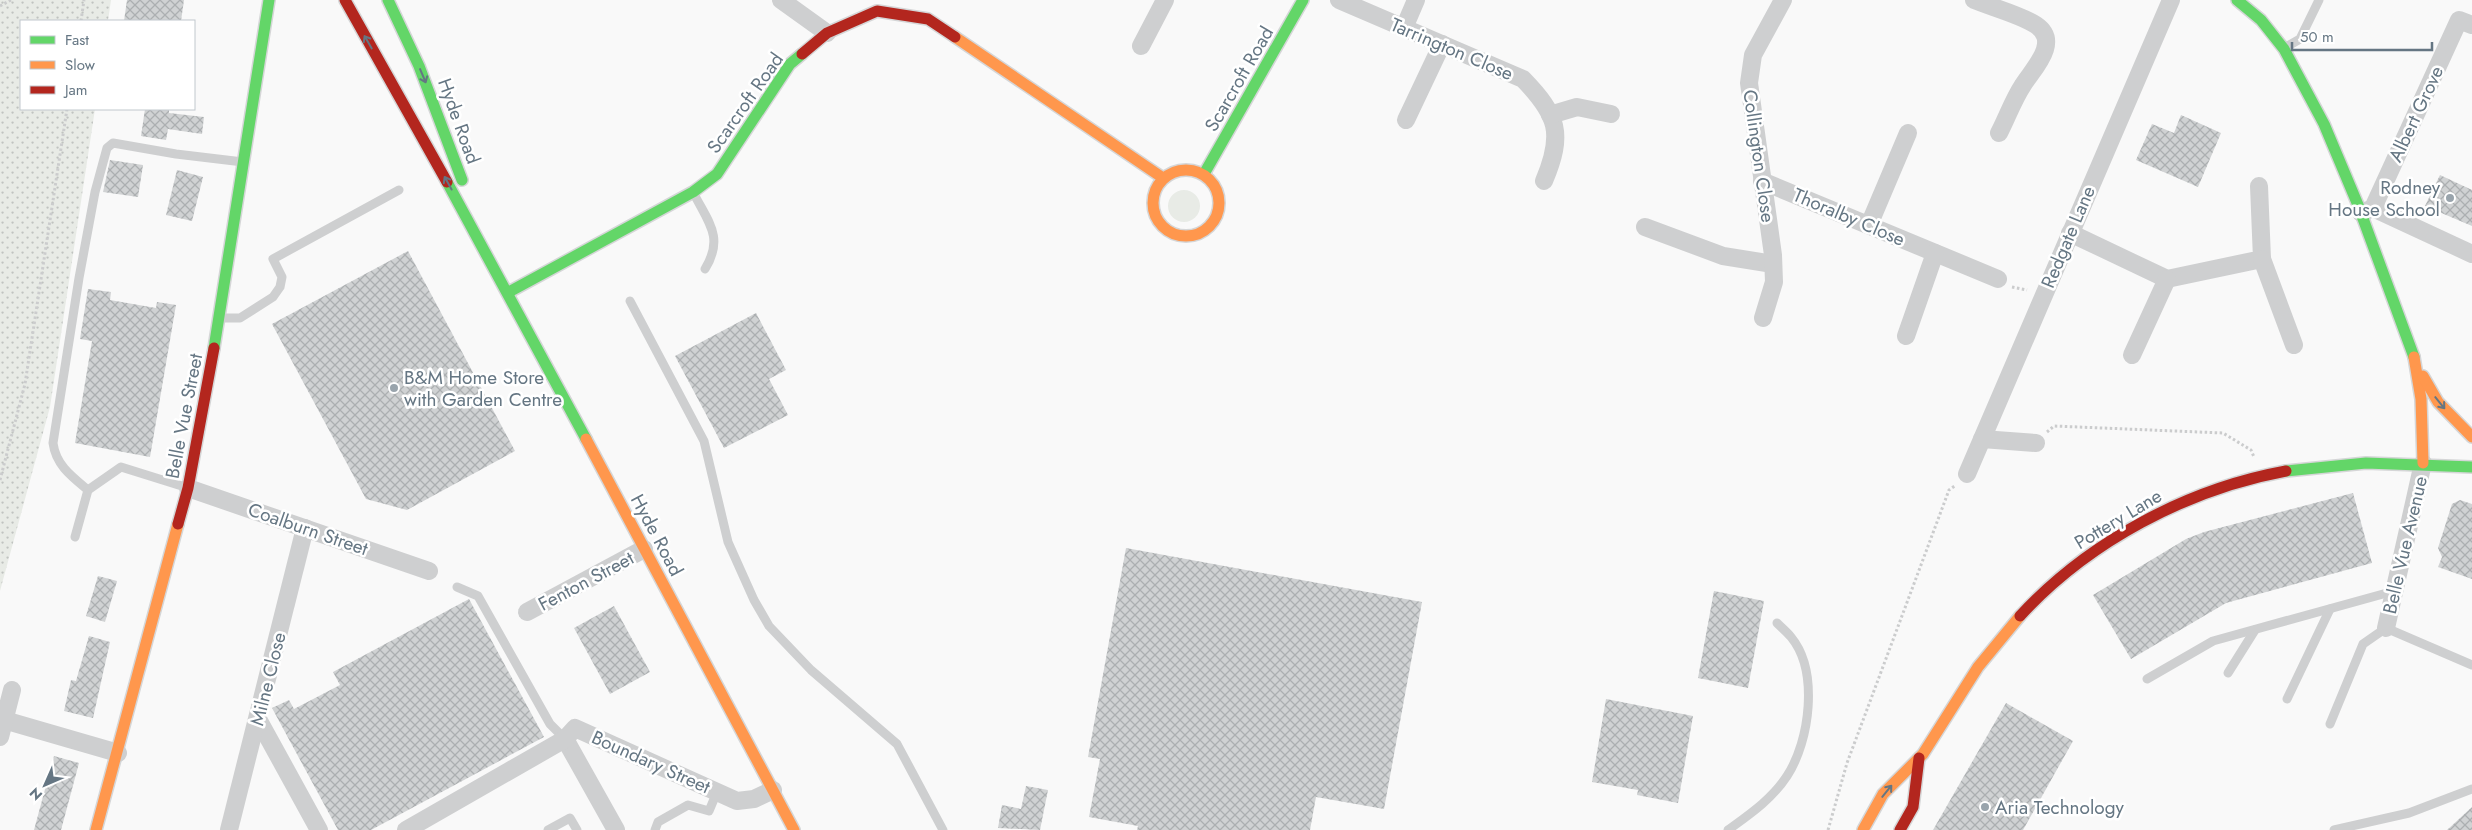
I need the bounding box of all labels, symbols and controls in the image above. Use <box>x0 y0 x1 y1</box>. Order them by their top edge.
street label: Tarrington Close <box>1387 11 1518 87</box>
legend <box>20 20 195 110</box>
scale bar <box>2292 20 2432 52</box>
street label: Scarcroft Road <box>1198 21 1280 137</box>
text: 50 m <box>2300 26 2334 48</box>
text: Fast <box>65 29 89 51</box>
one-way arrow <box>363 35 372 50</box>
street label: Scarcroft Road <box>700 47 790 159</box>
text: Slow <box>65 54 96 76</box>
street label: Albert Grove <box>2382 61 2450 166</box>
one-way arrow <box>419 68 429 83</box>
street label: Hyde Road <box>431 74 487 168</box>
text: Jam <box>63 79 88 101</box>
street label: Collington Close <box>1736 88 1782 224</box>
place label: Rodney House School <box>2328 174 2441 223</box>
one-way arrow <box>443 177 453 191</box>
street label: Thoralby Close <box>1789 181 1909 253</box>
street label: Redgate Lane <box>2034 181 2102 292</box>
marker: Rodney House School <box>2444 192 2456 204</box>
street label: Belle Vue Street <box>159 351 209 481</box>
place label: B&M Home Store with Garden Centre <box>404 364 562 413</box>
marker: B&M Home Store with Garden Centre <box>388 382 400 394</box>
one-way arrow <box>2434 396 2445 409</box>
street label: Belle Vue Avenue <box>2376 473 2434 616</box>
street label: Pottery Lane <box>2069 482 2167 556</box>
street label: Hyde Road <box>624 489 690 581</box>
street label: Coalburn Street <box>244 496 372 562</box>
street label: Fenton Street <box>533 544 639 617</box>
street label: Milne Close <box>243 629 293 729</box>
street label: Boundary Street <box>587 724 715 800</box>
north arrow <box>20 760 70 810</box>
text: N <box>25 783 47 805</box>
one-way arrow <box>1882 785 1893 798</box>
place label: Aria Technology <box>1995 794 2125 821</box>
marker: Aria Technology <box>1979 801 1991 813</box>

